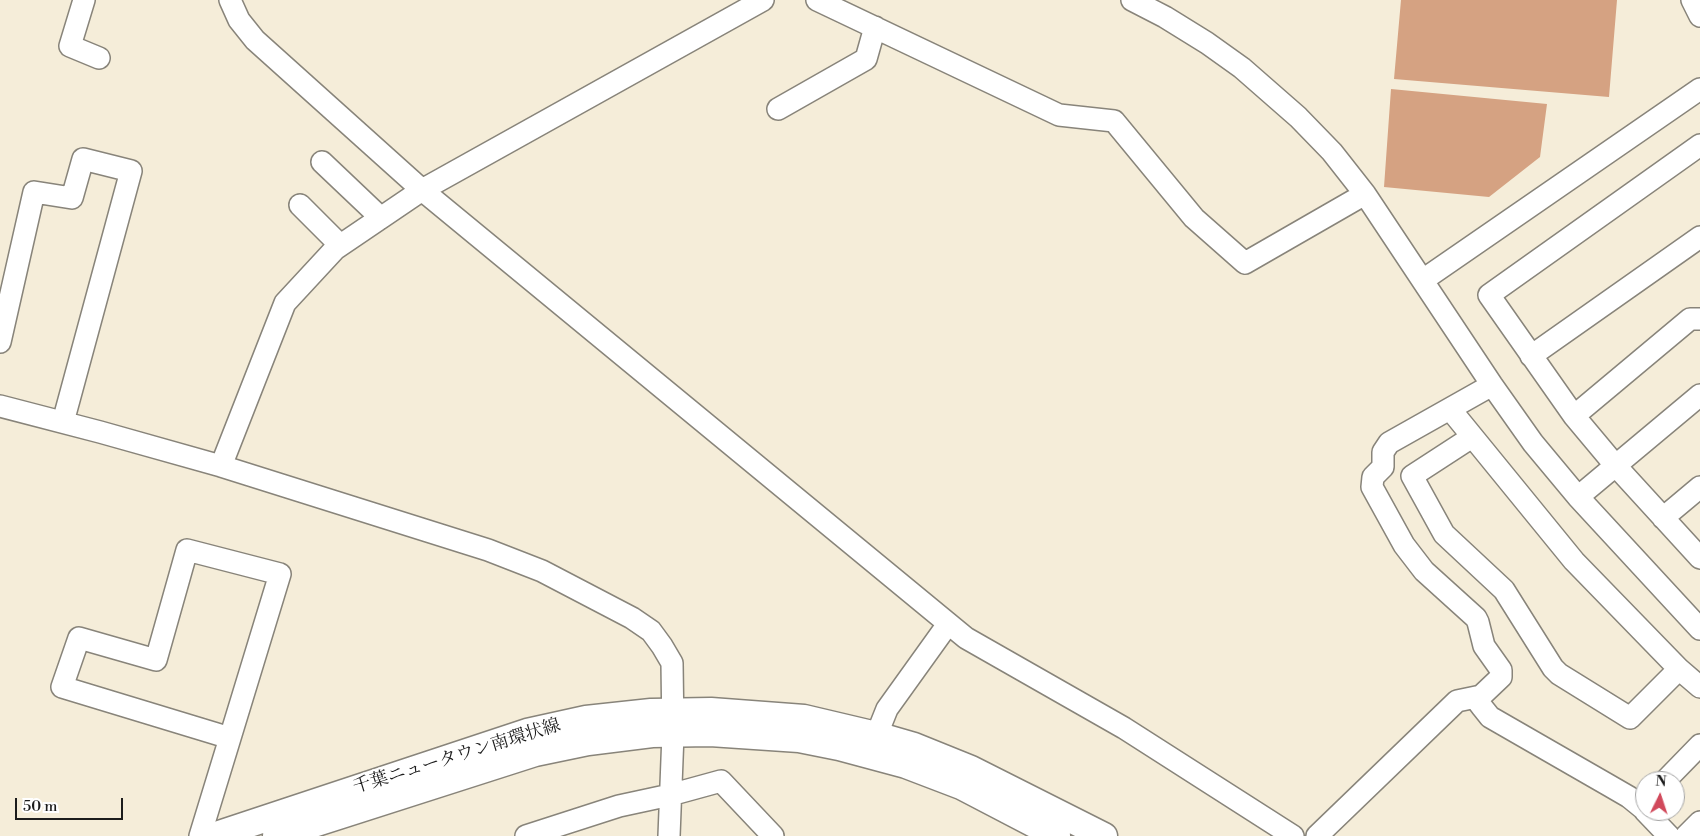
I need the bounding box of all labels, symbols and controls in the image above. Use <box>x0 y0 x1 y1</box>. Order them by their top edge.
street label: 千葉ニュータウン南環状線 <box>351 715 563 799</box>
north arrow <box>1635 771 1685 821</box>
text: N <box>1655 773 1667 791</box>
scale bar <box>18 788 125 820</box>
text: 50 m <box>23 797 57 816</box>

